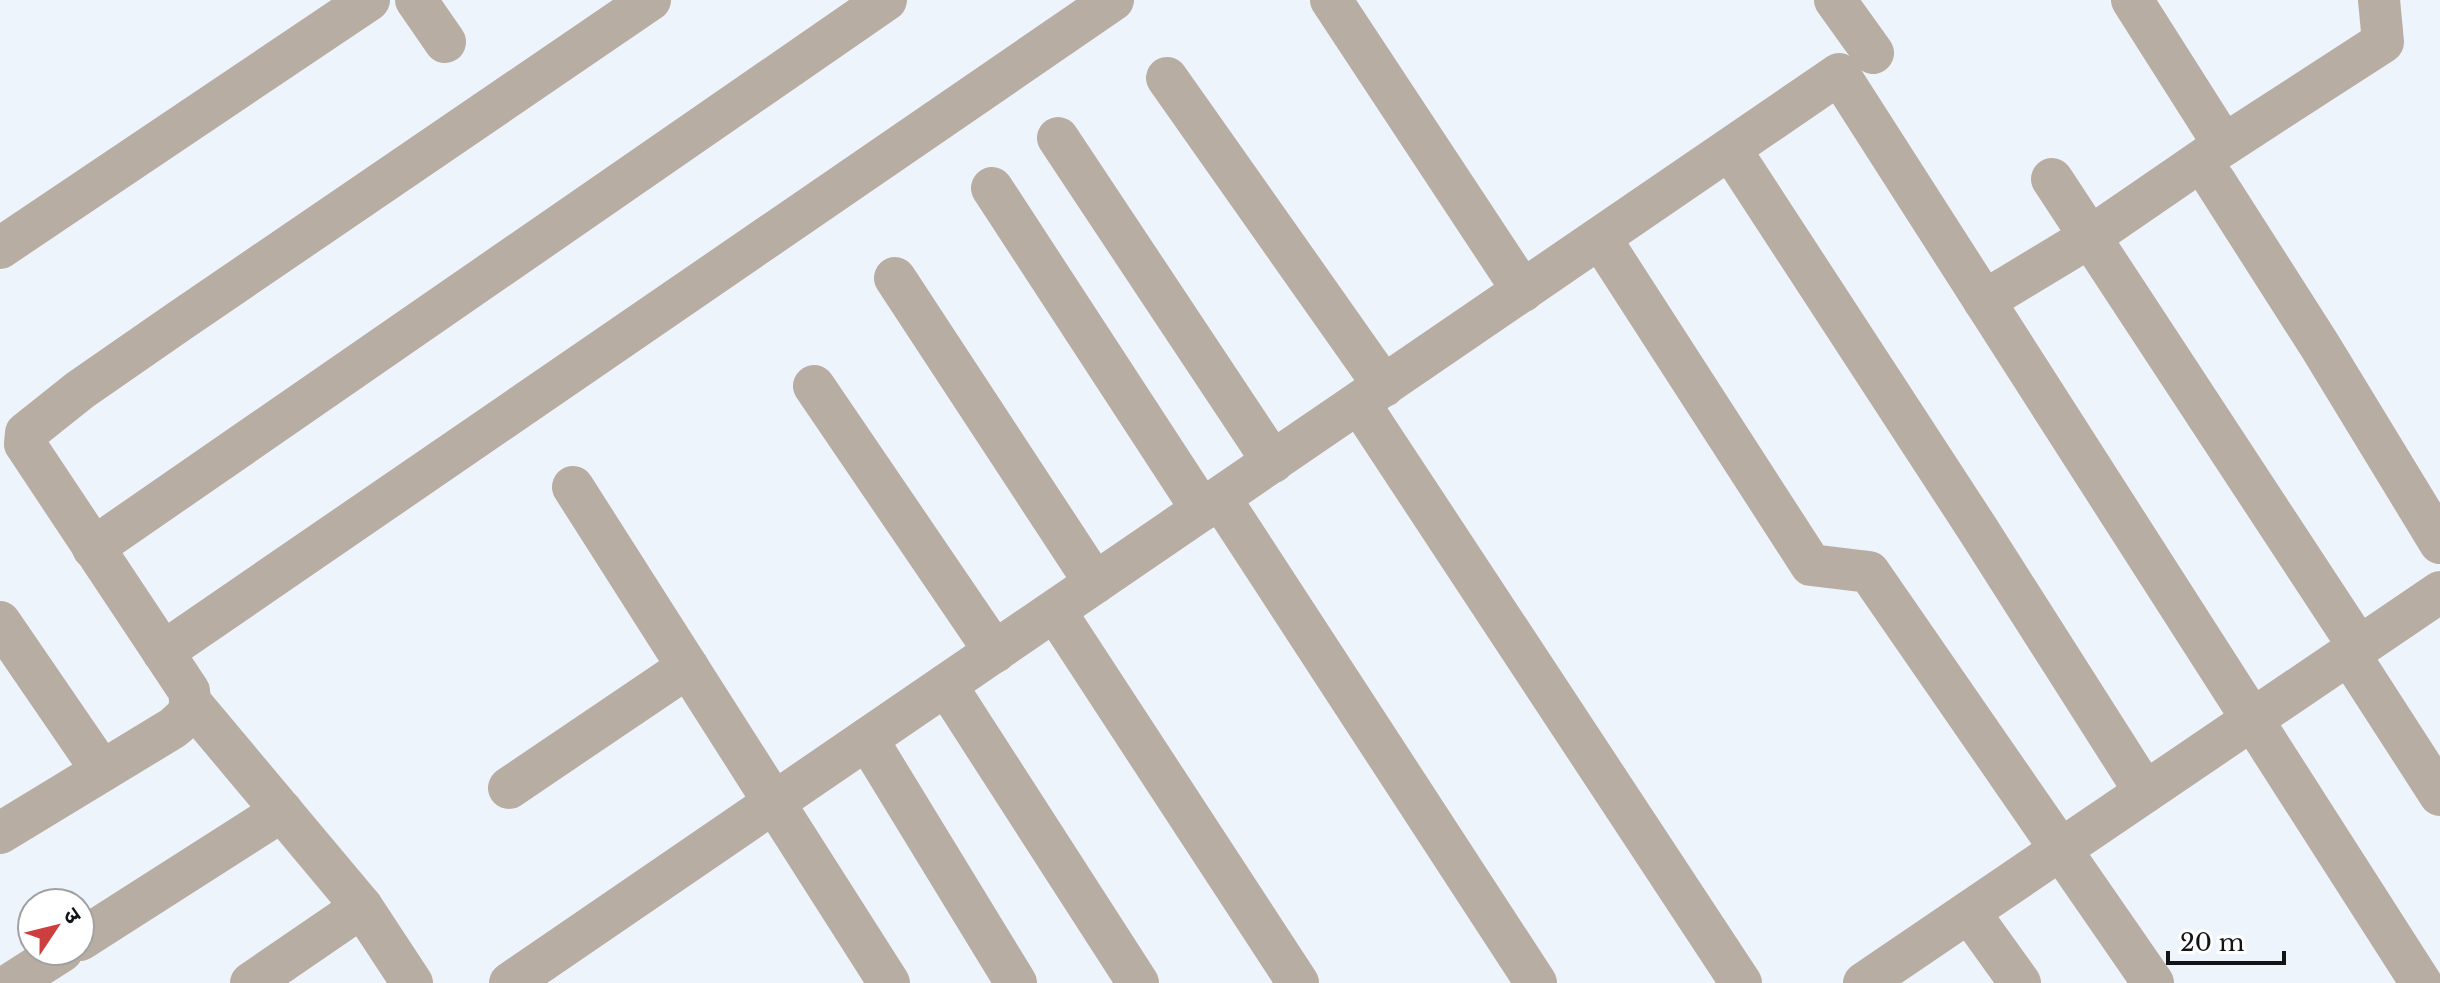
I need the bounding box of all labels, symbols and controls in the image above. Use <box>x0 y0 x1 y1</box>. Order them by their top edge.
north arrow <box>16 887 96 967</box>
text: उ <box>57 903 87 930</box>
scale bar <box>2168 915 2284 965</box>
text: 20 m <box>2180 928 2245 957</box>

